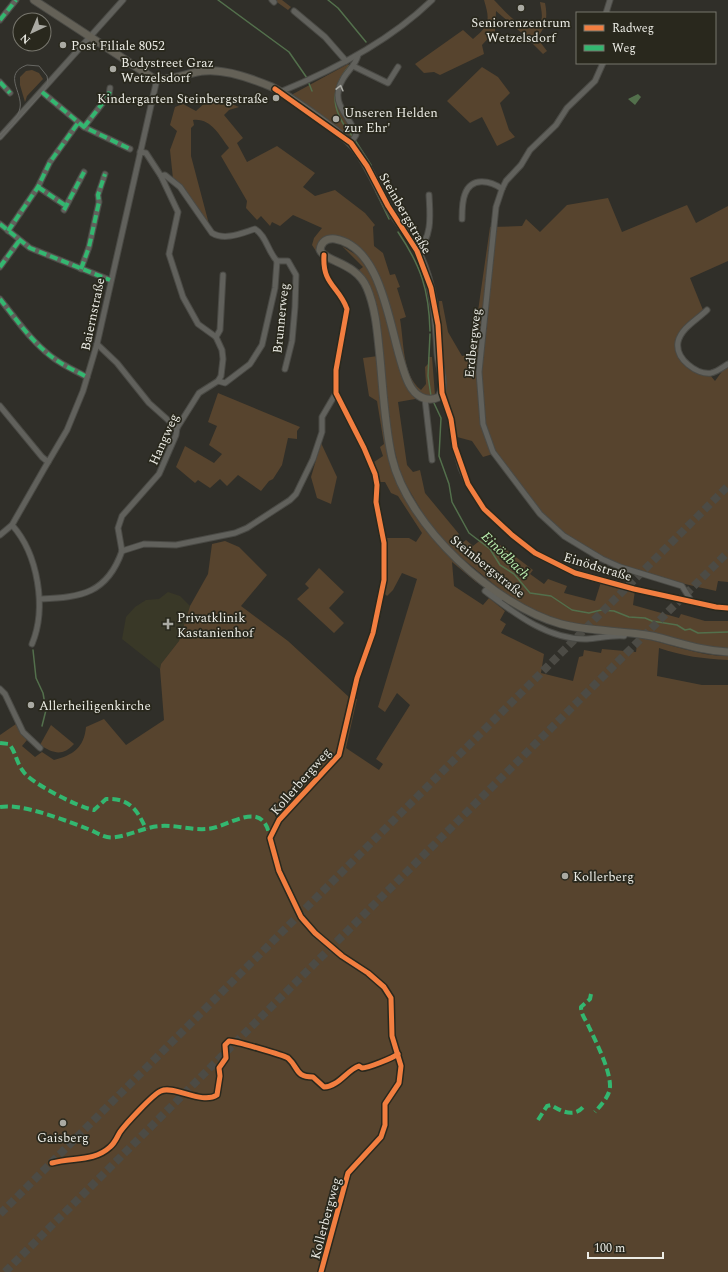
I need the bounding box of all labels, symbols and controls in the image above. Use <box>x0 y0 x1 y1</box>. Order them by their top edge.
marker: Seniorenzentrum Wetzelsdorf <box>516 3 526 13</box>
north arrow <box>12 12 52 52</box>
legend <box>576 12 716 64</box>
place label: Seniorenzentrum Wetzelsdorf <box>471 13 571 48</box>
text: Radweg <box>612 19 654 38</box>
text: N <box>16 30 35 48</box>
place label: Post Filiale 8052 <box>71 36 165 56</box>
text: Weg <box>612 39 636 58</box>
marker: Post Filiale 8052 <box>58 40 68 50</box>
place label: Bodystreet Graz Wetzelsdorf <box>121 53 214 88</box>
marker: Bodystreet Graz Wetzelsdorf <box>108 64 118 74</box>
one-way arrow <box>335 84 344 91</box>
place label: Kindergarten Steinbergstraße <box>97 89 268 109</box>
marker: Kindergarten Steinbergstraße <box>271 93 281 103</box>
place label: Unseren Helden zur Ehr' <box>344 103 438 138</box>
marker: Unseren Helden zur Ehr' <box>331 114 341 124</box>
street label: Steinbergstraße <box>374 169 437 258</box>
street label: Baiernstraße <box>76 276 110 352</box>
street label: Brunnerweg <box>267 282 295 354</box>
street label: Erdbergweg <box>459 307 487 379</box>
street label: Hangweg <box>144 410 184 468</box>
water label: Einödbach <box>476 527 535 584</box>
street label: Steinbergstraße <box>446 530 529 603</box>
street label: Einödstraße <box>561 547 634 587</box>
place label: Privatklinik Kastanienhof <box>177 608 255 643</box>
marker: Privatklinik Kastanienhof <box>162 618 174 630</box>
place label: Allerheiligenkirche <box>39 696 151 716</box>
marker: Allerheiligenkirche <box>26 700 36 710</box>
street label: Kollerbergweg <box>266 743 336 820</box>
place label: Kollerberg <box>573 867 634 887</box>
marker: Kollerberg <box>560 871 570 881</box>
marker: Gaisberg <box>58 1118 68 1128</box>
place label: Gaisberg <box>37 1128 89 1148</box>
street label: Kollerbergweg <box>305 1175 347 1262</box>
scale bar <box>588 1234 663 1260</box>
text: 100 m <box>594 1239 625 1258</box>

